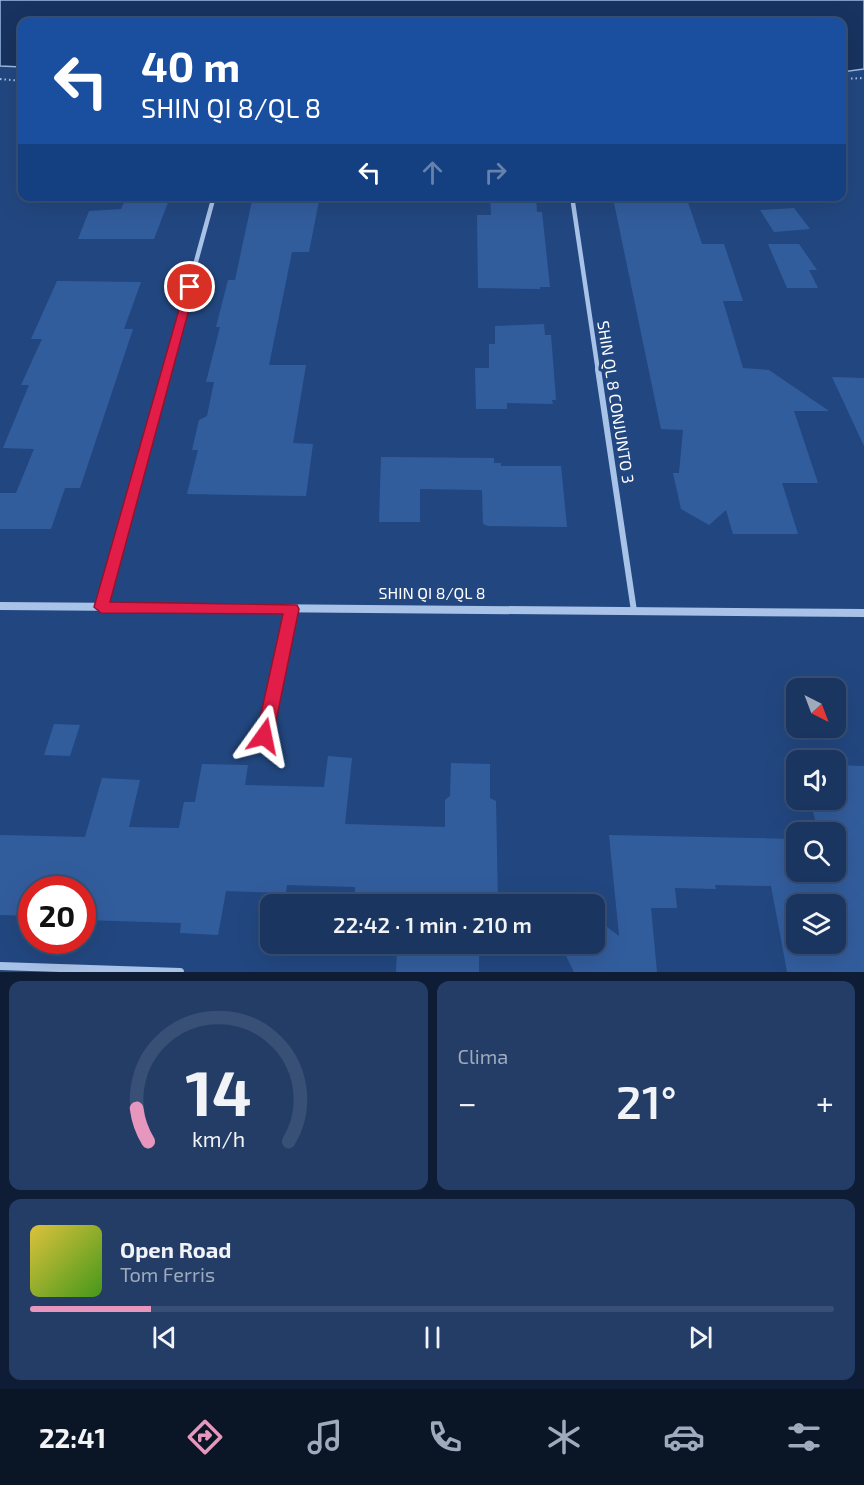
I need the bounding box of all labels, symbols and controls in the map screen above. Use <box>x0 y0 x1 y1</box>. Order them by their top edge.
text: 40 m <box>141 40 240 90</box>
icon: left <box>42 42 120 120</box>
text: SHIN QI 8/QL 8 <box>141 91 321 123</box>
icon: left <box>353 156 386 189</box>
icon: ahead <box>416 156 449 189</box>
icon: right <box>479 156 512 189</box>
pin <box>164 261 215 312</box>
icon: arrive <box>173 270 206 303</box>
street label: SHIN QL 8 CONJUNTO 3 <box>593 319 639 485</box>
street label: SHIN QI 8/QL 8 <box>379 583 485 603</box>
north arrow <box>786 678 846 738</box>
map controls <box>786 678 846 954</box>
position arrow <box>232 704 296 768</box>
button: sound <box>786 750 846 810</box>
button: search <box>786 822 846 882</box>
speed limit sign: 20 <box>18 876 96 954</box>
button: layers <box>786 894 846 954</box>
text: 22:42 · 1 min · 210 m <box>333 911 532 937</box>
text: Clima <box>458 1044 508 1068</box>
text: 14 <box>185 1054 252 1129</box>
text: 21° <box>616 1074 677 1128</box>
text: − <box>458 1082 477 1122</box>
text: + <box>816 1082 834 1122</box>
text: km/h <box>192 1127 245 1152</box>
text: Open Road <box>120 1236 232 1262</box>
text: Tom Ferris <box>120 1262 215 1286</box>
icon: previous <box>148 1321 181 1354</box>
icon: pause <box>416 1321 449 1354</box>
icon: next <box>684 1321 717 1354</box>
icon: directions <box>184 1416 226 1458</box>
icon: music <box>304 1416 346 1458</box>
icon: phone <box>424 1416 466 1458</box>
icon: climate <box>543 1416 585 1458</box>
icon: car <box>663 1416 705 1458</box>
icon: filters <box>783 1416 825 1458</box>
text: 22:41 <box>39 1421 106 1453</box>

